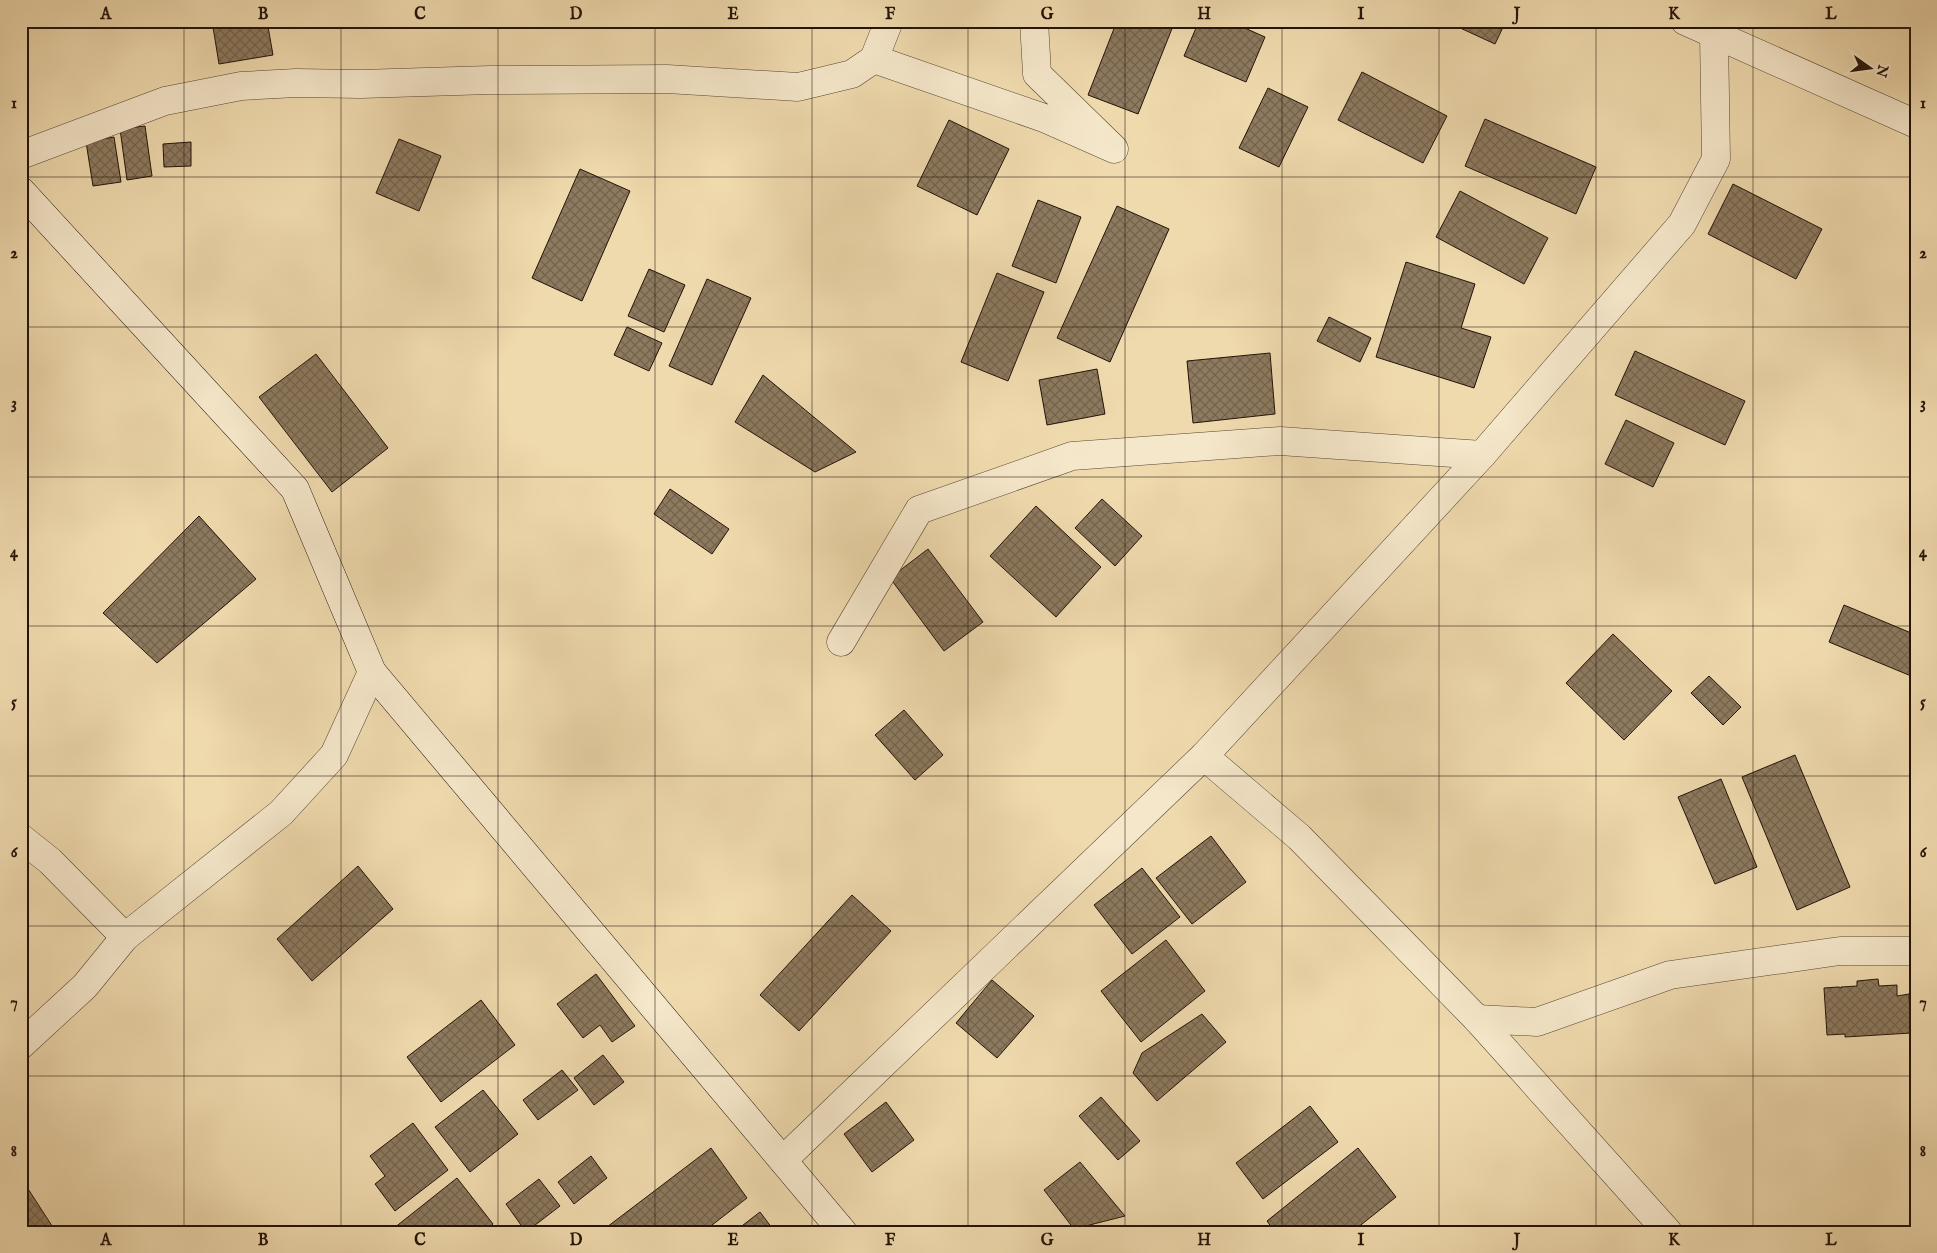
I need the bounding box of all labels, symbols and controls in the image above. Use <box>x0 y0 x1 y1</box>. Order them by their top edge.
text: A <box>100 5 113 25</box>
text: B <box>258 5 269 25</box>
text: C <box>414 5 426 25</box>
text: D <box>570 5 583 25</box>
text: E <box>727 5 739 25</box>
text: F <box>885 5 896 25</box>
text: G <box>1041 5 1054 25</box>
text: H <box>1197 5 1211 25</box>
text: I <box>1358 5 1365 25</box>
text: J <box>1512 5 1521 25</box>
text: K <box>1668 5 1681 25</box>
text: L <box>1825 5 1837 25</box>
north arrow <box>1844 42 1894 92</box>
text: N <box>1871 62 1892 79</box>
text: 1 <box>11 94 17 114</box>
text: 1 <box>1920 94 1926 114</box>
text: 2 <box>10 244 18 264</box>
text: 2 <box>1919 244 1927 264</box>
text: 3 <box>11 394 17 414</box>
text: 3 <box>1920 394 1926 414</box>
text: 4 <box>10 543 19 563</box>
text: 4 <box>1919 543 1928 563</box>
text: 5 <box>11 693 17 713</box>
text: 5 <box>1920 693 1926 713</box>
text: 6 <box>11 843 19 863</box>
text: 6 <box>1920 843 1928 863</box>
text: 7 <box>10 993 18 1013</box>
text: 7 <box>1919 993 1927 1013</box>
text: 8 <box>11 1142 17 1162</box>
text: 8 <box>1920 1142 1926 1162</box>
text: A <box>100 1231 113 1251</box>
text: B <box>258 1231 269 1251</box>
text: C <box>414 1231 426 1251</box>
text: D <box>570 1231 583 1251</box>
text: E <box>727 1231 739 1251</box>
text: F <box>885 1231 896 1251</box>
text: G <box>1041 1231 1054 1251</box>
text: H <box>1197 1231 1211 1251</box>
text: I <box>1358 1231 1365 1251</box>
text: J <box>1512 1231 1521 1251</box>
text: K <box>1668 1231 1681 1251</box>
text: L <box>1825 1231 1837 1251</box>

